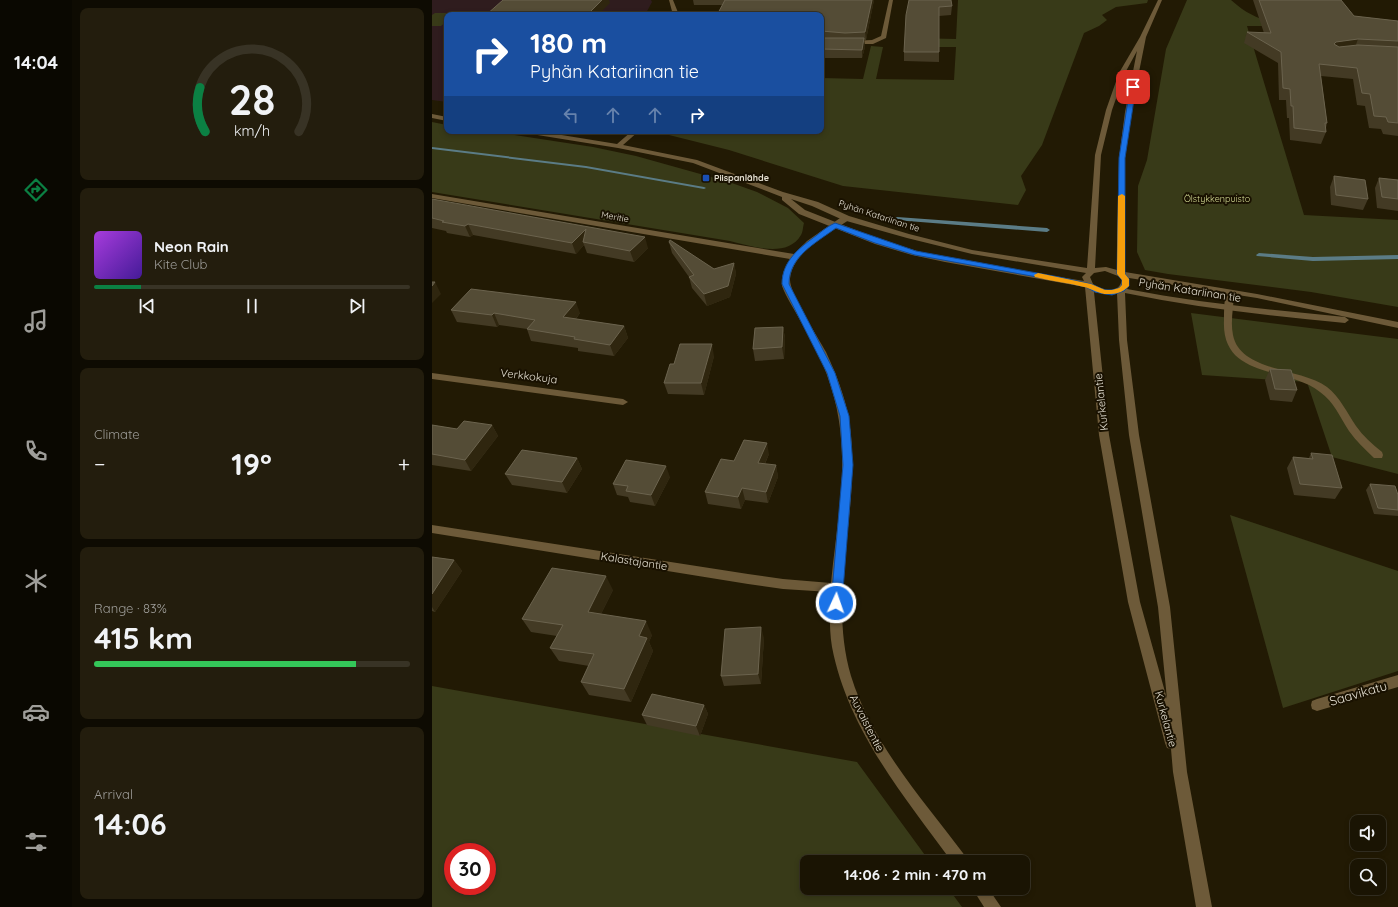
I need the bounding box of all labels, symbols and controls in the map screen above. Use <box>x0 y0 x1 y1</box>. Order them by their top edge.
text: 180 m <box>530 25 607 60</box>
icon: right <box>464 28 516 80</box>
text: 14:04 <box>14 51 58 74</box>
text: Pyhän Katariinan tie <box>530 60 699 83</box>
pin <box>1116 70 1150 104</box>
text: 28 <box>229 73 275 125</box>
icon: arrive <box>1122 76 1144 98</box>
icon: left <box>560 104 582 126</box>
icon: ahead <box>602 104 624 126</box>
icon: ahead <box>644 104 666 126</box>
icon: right <box>686 104 708 126</box>
text: km/h <box>234 121 270 139</box>
place label: Piispanlähde <box>714 172 769 183</box>
marker: Piispanlähde <box>701 173 711 183</box>
icon: directions <box>22 176 50 204</box>
park label: Ölstykkenpuisto <box>1184 193 1250 204</box>
street label: Pyhän Katariinan tie <box>837 197 921 234</box>
street label: Meritie <box>600 209 630 224</box>
text: Neon Rain <box>154 237 229 256</box>
text: Kite Club <box>154 256 207 272</box>
street label: Pyhän Katariinan tie <box>1138 275 1242 305</box>
icon: previous <box>136 295 158 317</box>
icon: pause <box>241 295 263 317</box>
icon: next <box>346 295 368 317</box>
icon: music <box>22 307 50 335</box>
street label: Verkkokuja <box>500 366 558 386</box>
street label: Kurkelantie <box>1091 373 1111 431</box>
text: Climate <box>94 426 140 442</box>
icon: phone <box>22 437 50 465</box>
text: 19° <box>231 445 272 483</box>
text: − <box>94 450 105 478</box>
text: + <box>398 450 410 478</box>
street label: Kalastajantie <box>600 549 668 573</box>
icon: climate <box>22 567 50 595</box>
position arrow <box>815 582 857 624</box>
text: Range · 83% <box>94 600 167 616</box>
text: 415 km <box>94 619 193 657</box>
street label: Saavikatu <box>1327 677 1389 709</box>
street label: Kurkelantie <box>1152 689 1180 749</box>
street label: Auvaistentie <box>847 692 887 754</box>
icon: car <box>22 698 50 726</box>
text: Arrival <box>94 786 133 802</box>
text: 14:06 <box>94 805 167 843</box>
map controls <box>1350 815 1386 895</box>
button: sound <box>1350 815 1386 851</box>
icon: filters <box>22 828 50 856</box>
speed limit sign: 30 <box>444 843 496 895</box>
button: search <box>1350 859 1386 895</box>
text: 14:06 · 2 min · 470 m <box>844 865 986 884</box>

